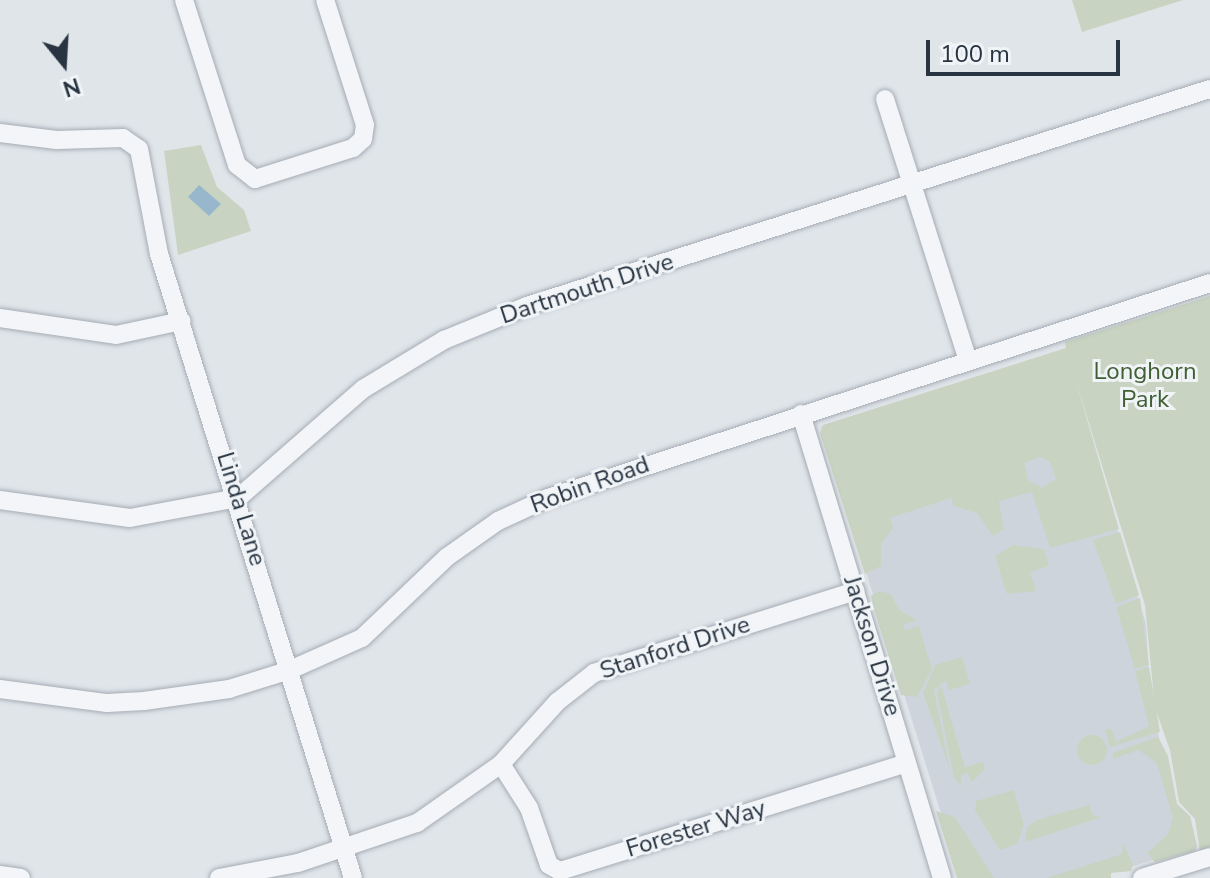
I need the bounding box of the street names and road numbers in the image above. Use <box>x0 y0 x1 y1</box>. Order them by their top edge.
street label: Dartmouth Drive <box>497 247 677 331</box>
street label: Linda Lane <box>210 449 272 569</box>
street label: Robin Road <box>527 450 653 520</box>
street label: Jackson Drive <box>837 572 907 720</box>
street label: Stanford Drive <box>596 610 754 686</box>
street label: Forester Way <box>623 794 769 864</box>

